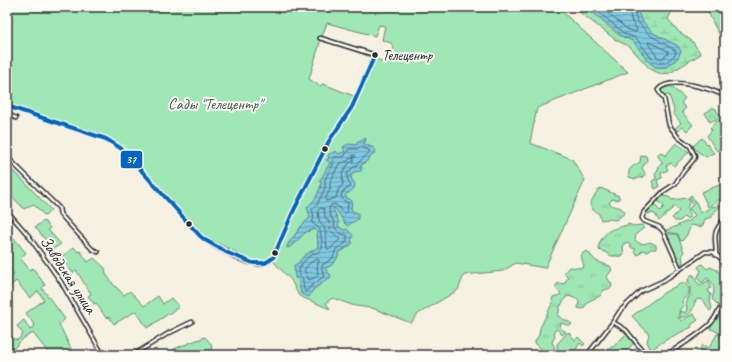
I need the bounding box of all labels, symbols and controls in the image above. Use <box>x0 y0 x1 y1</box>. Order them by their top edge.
place label: Телецентр <box>382 46 434 65</box>
marker: Телецентр <box>370 50 380 60</box>
park label: Сады "Телецентр" <box>168 94 265 114</box>
unlabelled marker <box>320 144 330 154</box>
line badge: 37 <box>120 150 143 169</box>
text: 37 <box>126 152 137 166</box>
unlabelled marker <box>184 219 194 229</box>
street label: Заводская улица <box>35 232 101 318</box>
unlabelled marker <box>270 248 280 258</box>

